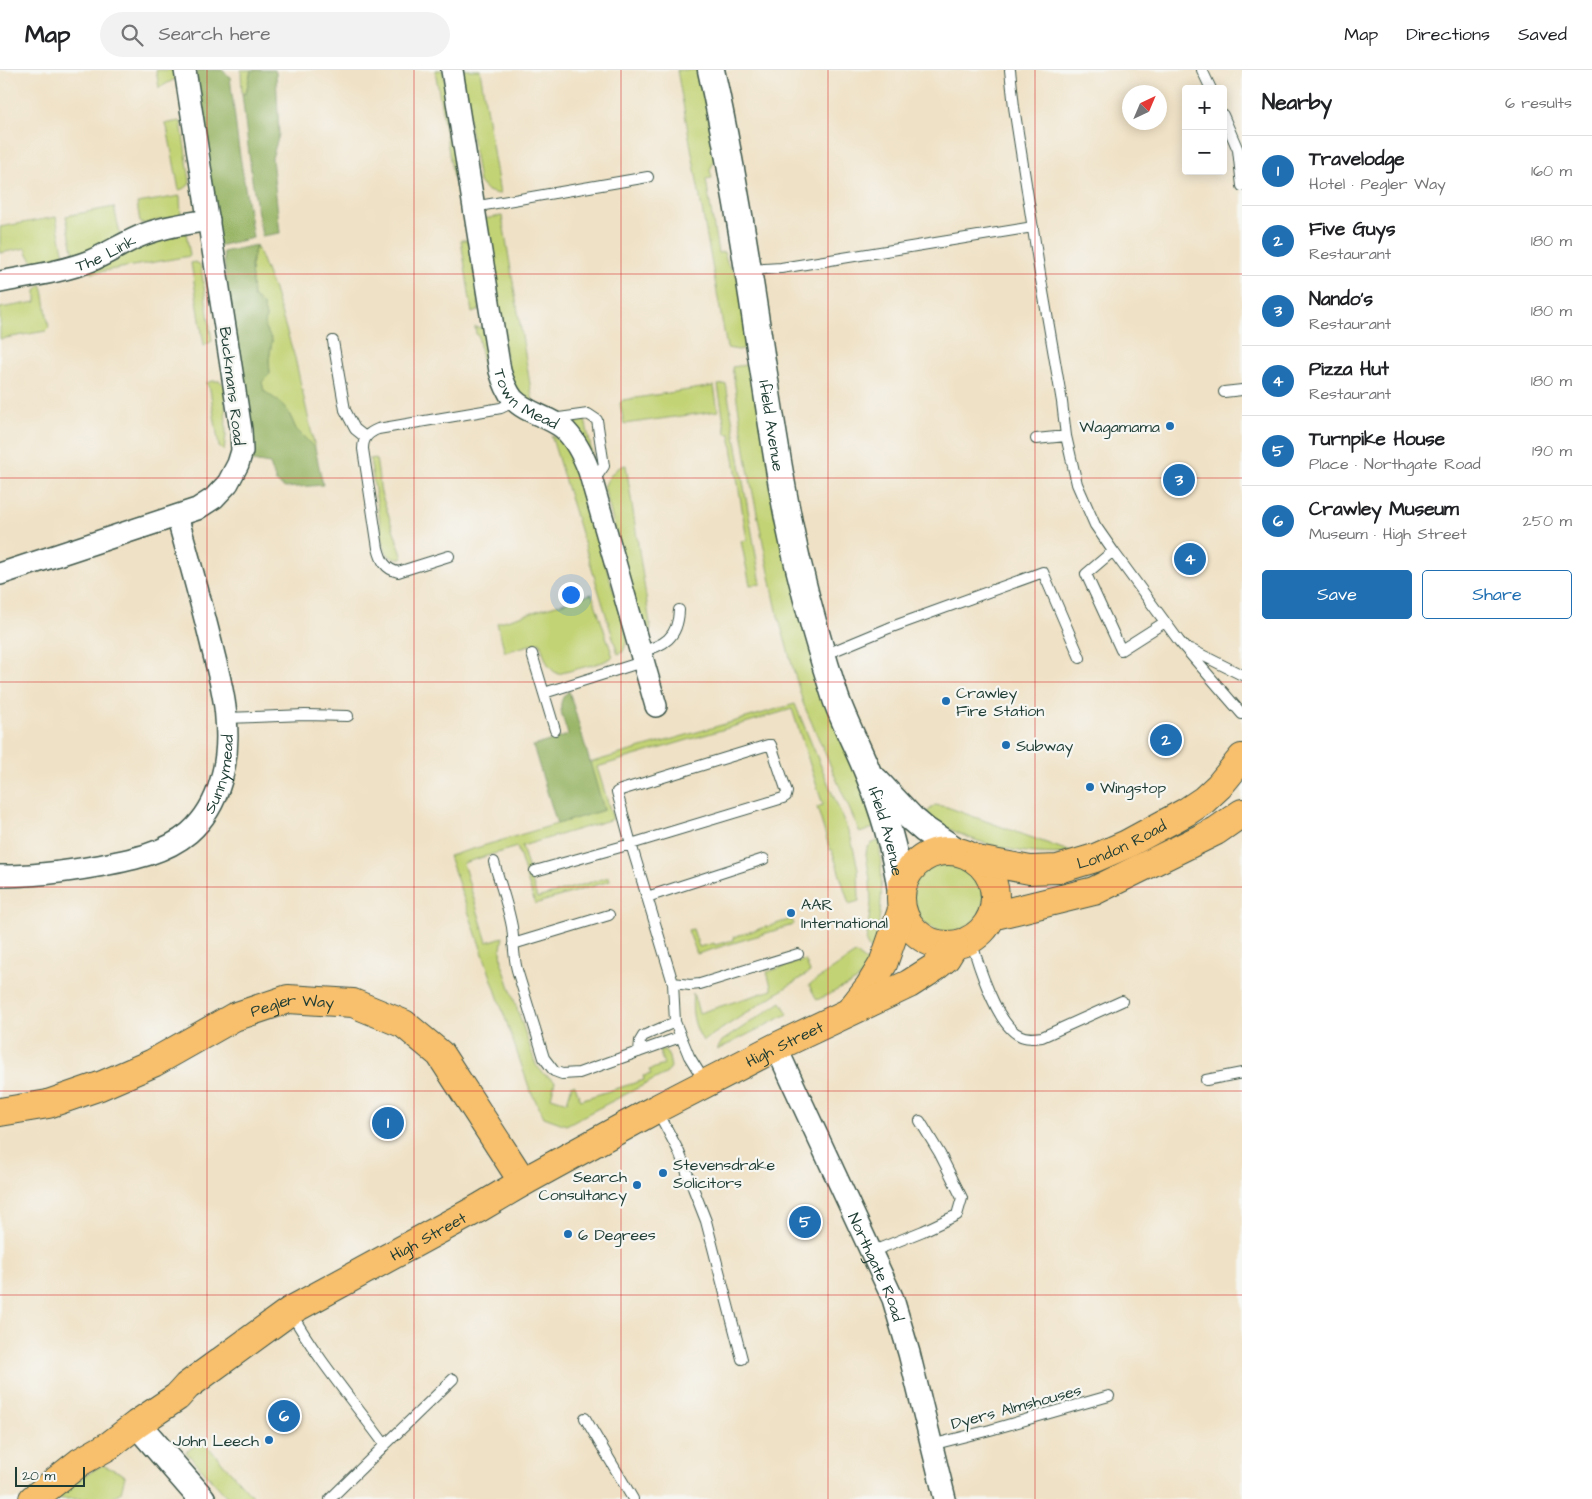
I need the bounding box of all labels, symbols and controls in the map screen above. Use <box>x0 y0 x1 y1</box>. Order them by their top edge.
search box <box>100 12 450 57</box>
text: Map <box>25 18 70 52</box>
icon: search <box>118 21 146 49</box>
text: Search here <box>158 21 271 48</box>
text: Map <box>1344 22 1378 47</box>
text: Directions <box>1406 22 1490 47</box>
text: Saved <box>1518 22 1567 47</box>
north arrow <box>1122 85 1167 130</box>
map controls <box>1182 85 1227 175</box>
button: + <box>1182 85 1227 130</box>
text: Nearby <box>1262 88 1332 117</box>
text: 6 results <box>1505 92 1572 114</box>
button: − <box>1182 130 1227 175</box>
text: Travelodge <box>1309 146 1405 173</box>
text: 1 <box>1277 160 1279 182</box>
text: 160 m <box>1531 160 1572 182</box>
text: Hotel · Pegler Way <box>1309 173 1446 195</box>
text: Five Guys <box>1309 216 1396 243</box>
street label: The Link <box>73 230 140 277</box>
text: 2 <box>1273 230 1283 252</box>
text: 180 m <box>1531 230 1572 252</box>
text: Restaurant <box>1309 243 1391 265</box>
text: Nando's <box>1309 286 1373 313</box>
text: 3 <box>1274 300 1282 322</box>
text: 180 m <box>1531 300 1572 322</box>
text: Restaurant <box>1309 313 1391 335</box>
street label: Buckmans Road <box>214 326 250 447</box>
text: Pizza Hut <box>1309 356 1389 383</box>
street label: Town Mead <box>488 366 562 435</box>
text: 4 <box>1273 370 1283 392</box>
text: 180 m <box>1531 370 1572 392</box>
street label: Ifield Avenue <box>753 379 789 474</box>
text: Restaurant <box>1309 383 1391 405</box>
place label: Wagamama <box>1079 416 1160 439</box>
marker: Wagamama <box>1164 420 1176 432</box>
text: Turnpike House <box>1309 426 1445 453</box>
text: 5 <box>1272 440 1284 462</box>
text: 190 m <box>1532 440 1572 462</box>
text: Place · Northgate Road <box>1309 453 1481 475</box>
pin: 3 <box>1163 461 1195 499</box>
text: Crawley Museum <box>1309 496 1459 523</box>
text: 6 <box>1273 510 1283 532</box>
text: 250 m <box>1523 510 1572 532</box>
text: Museum · High Street <box>1309 523 1467 545</box>
pin: 4 <box>1174 540 1206 578</box>
button: Save <box>1262 570 1412 619</box>
button: Share <box>1422 570 1572 619</box>
your location <box>558 582 584 608</box>
place label: Crawley Fire Station <box>956 682 1044 722</box>
marker: Crawley Fire Station <box>940 695 952 707</box>
pin: 2 <box>1150 721 1182 759</box>
street label: Sunnymead <box>199 734 239 818</box>
place label: Subway <box>1016 735 1073 758</box>
marker: Subway <box>1000 739 1012 751</box>
place label: Wingstop <box>1100 777 1166 800</box>
marker: Wingstop <box>1084 781 1096 793</box>
street label: Ifield Avenue <box>863 784 908 878</box>
street label: London Road <box>1074 815 1170 875</box>
place label: AAR International <box>801 894 888 934</box>
marker: AAR International <box>785 907 797 919</box>
street label: Pegler Way <box>248 989 335 1023</box>
street label: High Street <box>742 1016 828 1073</box>
pin: 1 <box>372 1104 404 1142</box>
place label: Stevensdrake Solicitors <box>673 1154 775 1194</box>
place label: Search Consultancy <box>538 1166 627 1207</box>
marker: Stevensdrake Solicitors <box>657 1167 669 1179</box>
marker: Search Consultancy <box>631 1179 643 1191</box>
pin: 5 <box>789 1203 821 1241</box>
street label: High Street <box>386 1207 471 1267</box>
street label: Northgate Road <box>842 1209 909 1324</box>
place label: 6 Degrees <box>578 1224 656 1247</box>
marker: 6 Degrees <box>562 1228 574 1240</box>
street label: Dyers Almshouses <box>949 1379 1084 1436</box>
pin: 6 <box>268 1397 300 1435</box>
place label: John Leech <box>173 1430 259 1452</box>
marker: John Leech <box>263 1434 275 1446</box>
scale bar <box>15 1464 85 1487</box>
text: 20 m <box>22 1466 55 1486</box>

